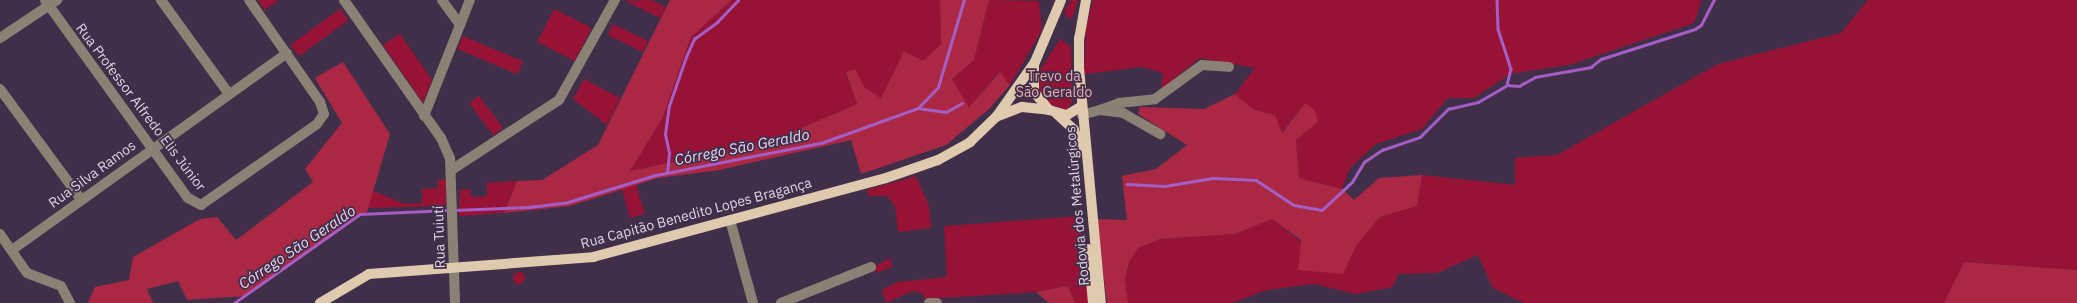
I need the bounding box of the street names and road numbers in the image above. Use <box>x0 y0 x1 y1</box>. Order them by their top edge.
street label: Rua Professor Alfredo Elis Júnior <box>73 20 209 194</box>
street label: Rodovia dos Metalúrgicos <box>1062 125 1092 287</box>
street label: Rua Silva Ramos <box>45 137 139 211</box>
street label: Rua Capitão Benedito Lopes Bragança <box>579 174 813 252</box>
street label: Rua Tuiutí <box>430 205 448 269</box>

